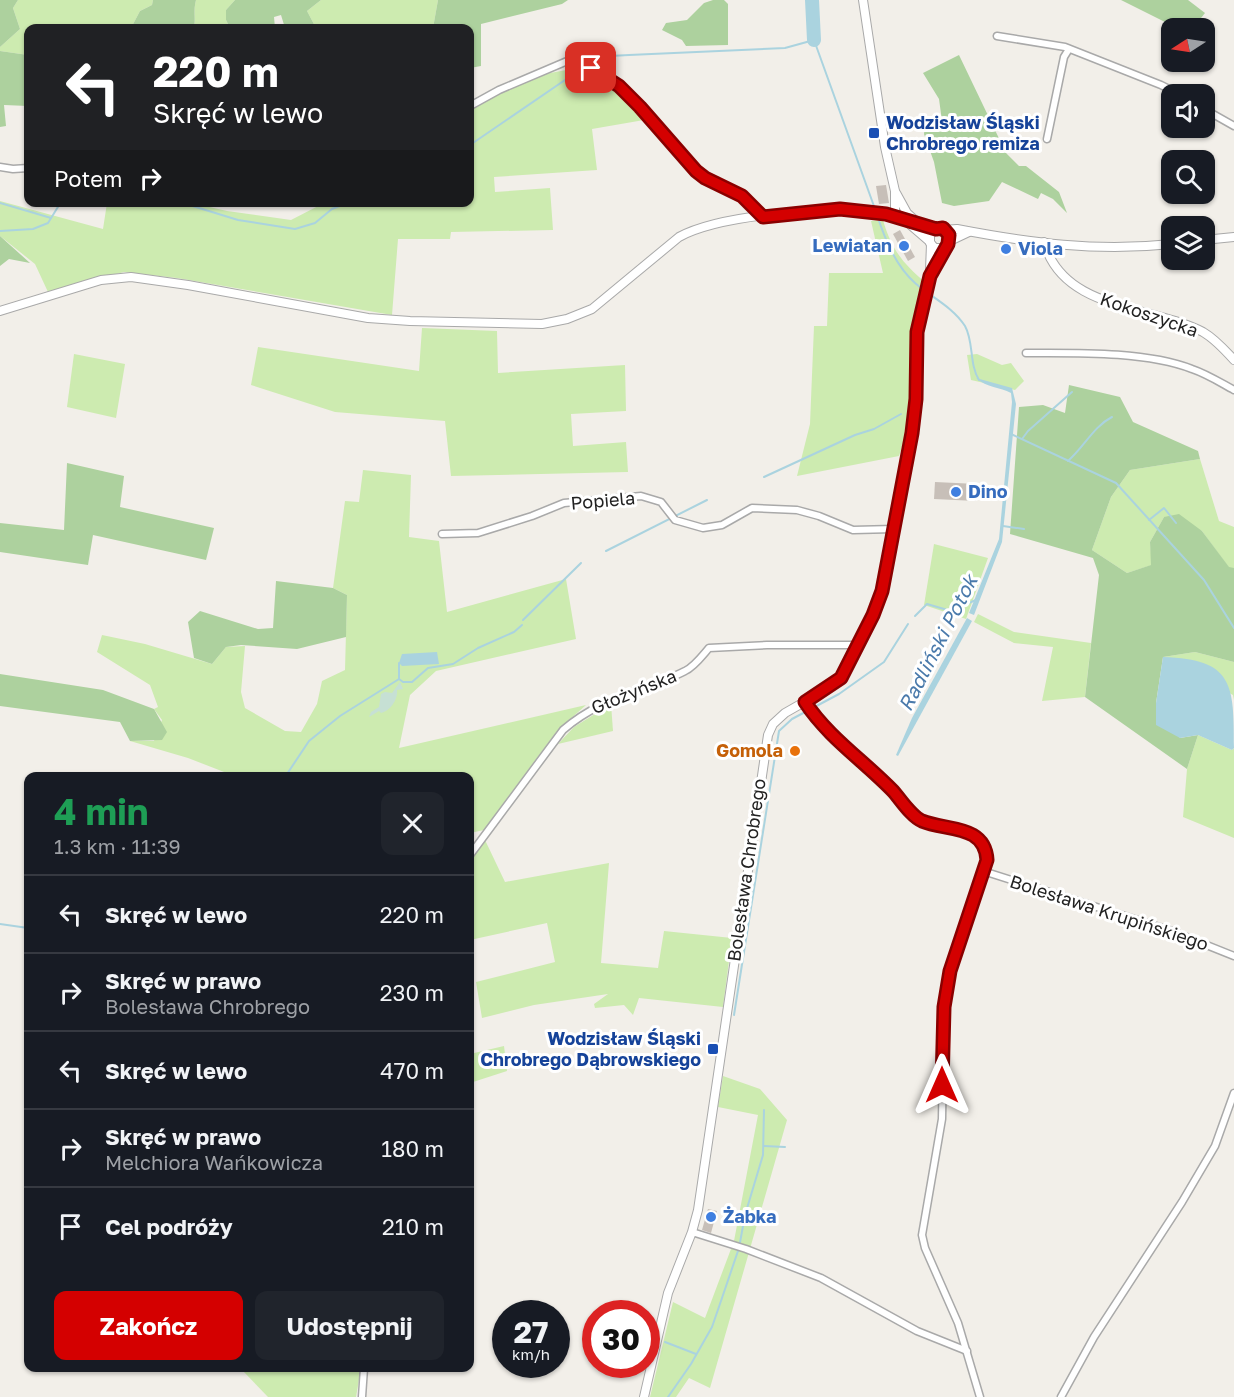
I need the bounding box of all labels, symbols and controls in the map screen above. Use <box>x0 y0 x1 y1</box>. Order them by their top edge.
north arrow <box>1161 18 1215 72</box>
map controls <box>1161 18 1215 270</box>
pin <box>565 42 616 93</box>
text: 220 m <box>153 46 279 96</box>
icon: left <box>54 48 132 126</box>
icon: arrive <box>574 51 607 84</box>
button: sound <box>1161 84 1215 138</box>
text: Skręć w lewo <box>153 97 323 129</box>
place label: Wodzisław Śląski Chrobrego remiza <box>886 111 1040 154</box>
marker: Wodzisław Śląski Chrobrego remiza <box>867 126 881 140</box>
button: search <box>1161 150 1215 204</box>
icon: right <box>134 162 167 195</box>
text: Potem <box>54 165 122 192</box>
button: layers <box>1161 216 1215 270</box>
place label: Lewiatan <box>812 234 892 256</box>
place label: Viola <box>1018 237 1063 259</box>
marker: Lewiatan <box>897 239 911 253</box>
marker: Viola <box>999 242 1013 256</box>
street label: Kokoszycka <box>1097 287 1201 341</box>
place label: Dino <box>968 480 1008 502</box>
marker: Dino <box>949 485 963 499</box>
street label: Popiela <box>570 486 636 514</box>
water label: Radliński Potok <box>892 568 983 715</box>
street label: Głożyńska <box>588 664 679 718</box>
place label: Gomola <box>716 739 783 761</box>
marker: Gomola <box>788 744 802 758</box>
street label: Bolesława Chrobrego <box>722 777 770 963</box>
text: 4 min <box>54 790 149 833</box>
button: close <box>381 792 444 855</box>
text: 1.3 km · 11:39 <box>54 834 181 858</box>
street label: Bolesława Krupińskiego <box>1007 870 1211 955</box>
icon: left <box>54 898 87 931</box>
text: Skręć w lewo <box>105 901 247 928</box>
text: 220 m <box>380 901 444 928</box>
text: Skręć w prawo <box>105 967 261 994</box>
icon: right <box>54 976 87 1009</box>
text: 230 m <box>380 979 444 1006</box>
text: Bolesława Chrobrego <box>105 994 310 1018</box>
place label: Wodzisław Śląski Chrobrego Dąbrowskiego <box>480 1027 701 1070</box>
marker: Wodzisław Śląski Chrobrego Dąbrowskiego <box>706 1042 720 1056</box>
position arrow <box>910 1053 974 1117</box>
icon: left <box>54 1054 87 1087</box>
text: Skręć w lewo <box>105 1057 247 1084</box>
text: 470 m <box>380 1057 444 1084</box>
text: Skręć w prawo <box>105 1123 261 1150</box>
icon: right <box>54 1132 87 1165</box>
text: 180 m <box>381 1135 444 1162</box>
text: Melchiora Wańkowicza <box>105 1150 323 1174</box>
place label: Żabka <box>723 1205 777 1227</box>
icon: arrive <box>54 1210 87 1243</box>
marker: Żabka <box>704 1210 718 1224</box>
text: Cel podróży <box>105 1213 233 1240</box>
text: 210 m <box>382 1213 444 1240</box>
button: Zakończ <box>54 1291 243 1360</box>
button: Udostępnij <box>255 1291 444 1360</box>
speed limit sign: 30 <box>582 1300 660 1378</box>
text: 27 <box>514 1314 548 1350</box>
text: km/h <box>512 1345 550 1363</box>

